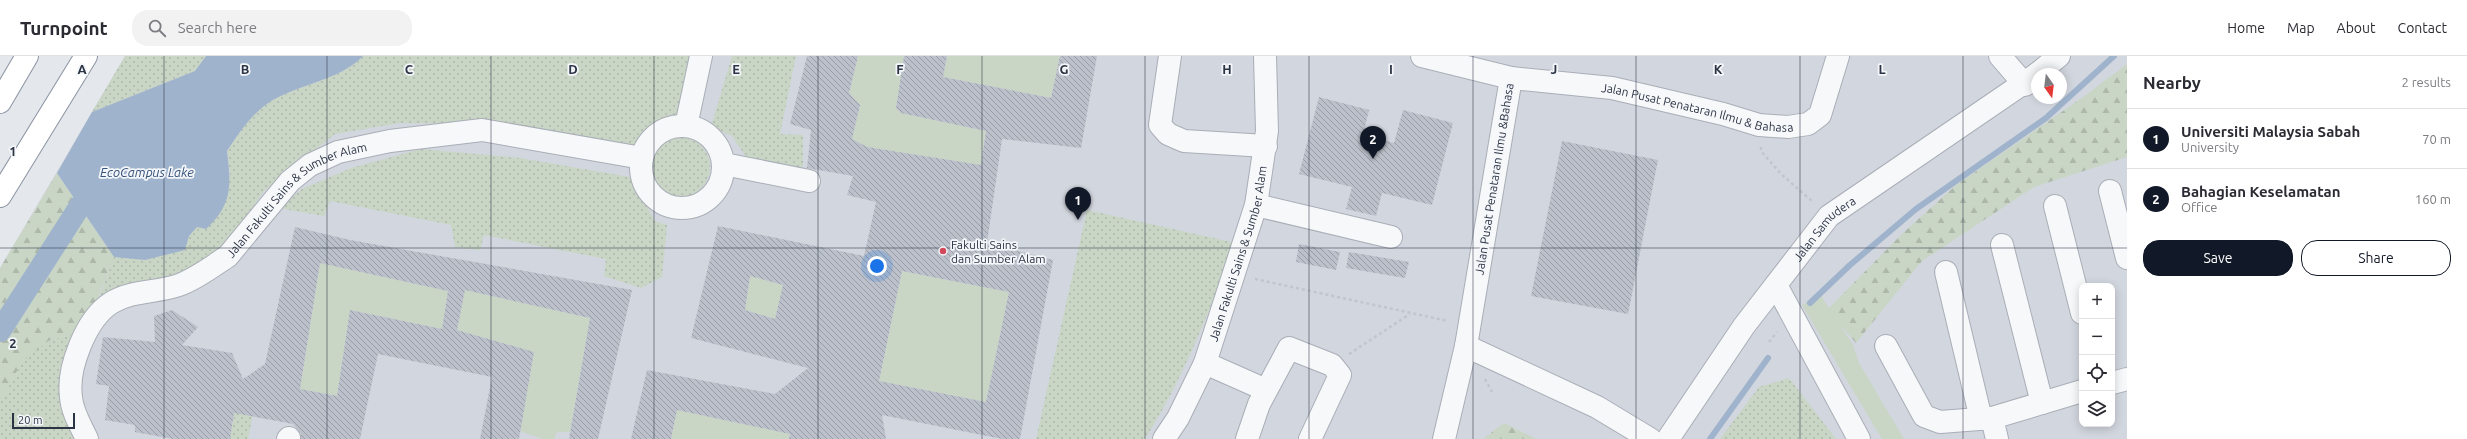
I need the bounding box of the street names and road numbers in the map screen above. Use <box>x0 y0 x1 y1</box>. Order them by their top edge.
street label: Jalan Pusat Penataran Ilmu & Bahasa <box>1601 80 1794 134</box>
street label: Jalan Pusat Penataran Ilmu &Bahasa <box>1472 82 1516 276</box>
street label: Jalan Fakulti Sains & Sumber Alam <box>223 140 368 260</box>
street label: Jalan Fakulti Sains & Sumber Alam <box>1206 165 1268 343</box>
street label: Jalan Samudera <box>1790 194 1858 263</box>

